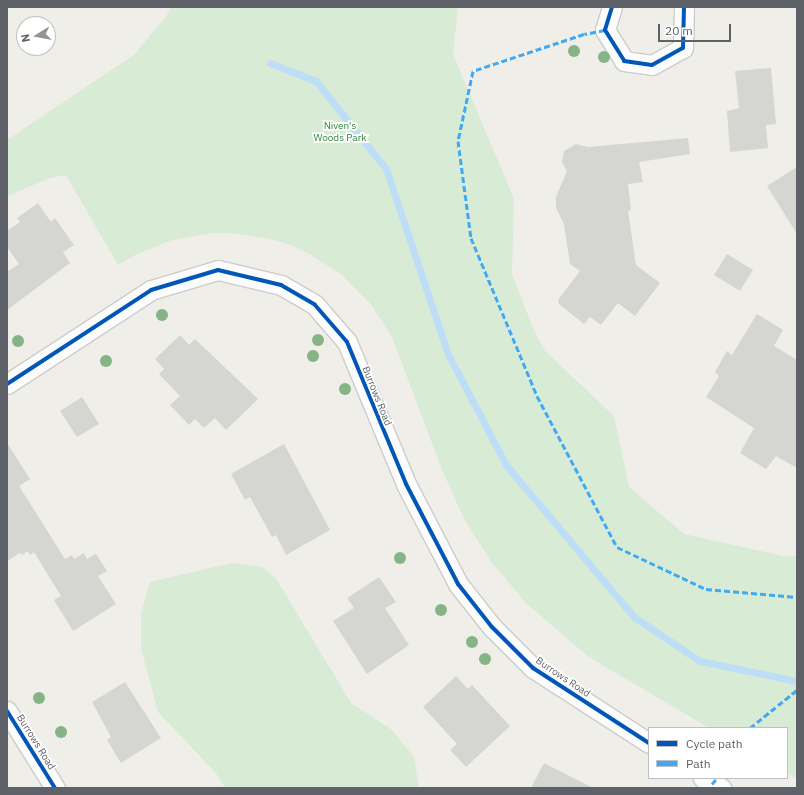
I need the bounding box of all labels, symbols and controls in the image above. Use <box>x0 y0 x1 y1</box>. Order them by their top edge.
north arrow <box>16 16 56 56</box>
scale bar <box>660 16 733 42</box>
text: 20 m <box>665 23 693 38</box>
text: N <box>18 33 33 43</box>
park label: Niven's Woods Park <box>313 119 367 142</box>
street label: Burrows Road <box>360 365 394 427</box>
street label: Burrows Road <box>534 654 592 700</box>
street label: Burrows Road <box>14 712 58 772</box>
legend <box>648 727 788 779</box>
text: Cycle path <box>686 736 743 751</box>
text: Path <box>686 756 711 771</box>

